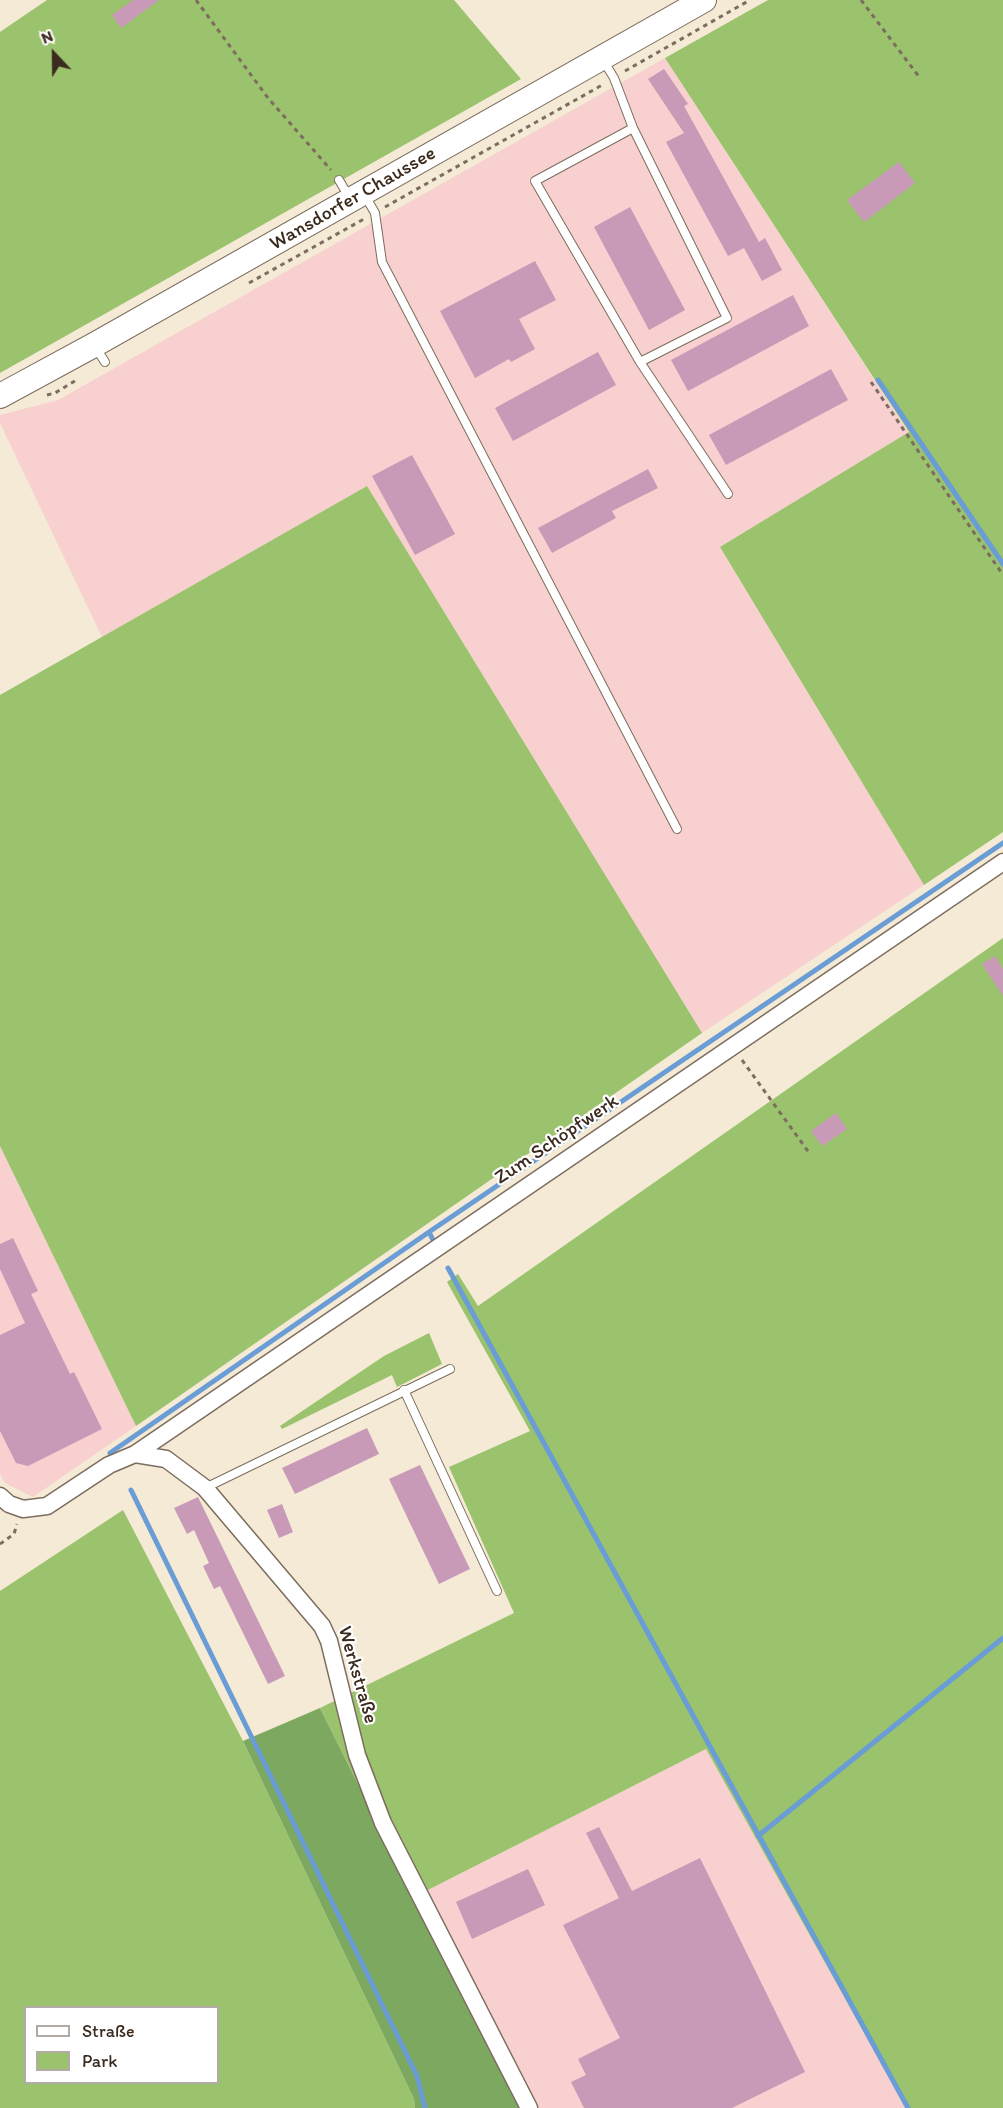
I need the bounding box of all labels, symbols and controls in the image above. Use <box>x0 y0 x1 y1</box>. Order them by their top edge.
north arrow <box>24 24 84 84</box>
text: N <box>38 26 56 48</box>
street label: Wansdorfer Chaussee <box>266 142 440 256</box>
street label: Zum Schöpfwerk <box>490 1090 624 1190</box>
street label: Werkstraße <box>332 1624 382 1726</box>
legend <box>24 2006 219 2084</box>
text: Straße <box>82 2020 135 2042</box>
text: Park <box>82 2050 117 2072</box>

